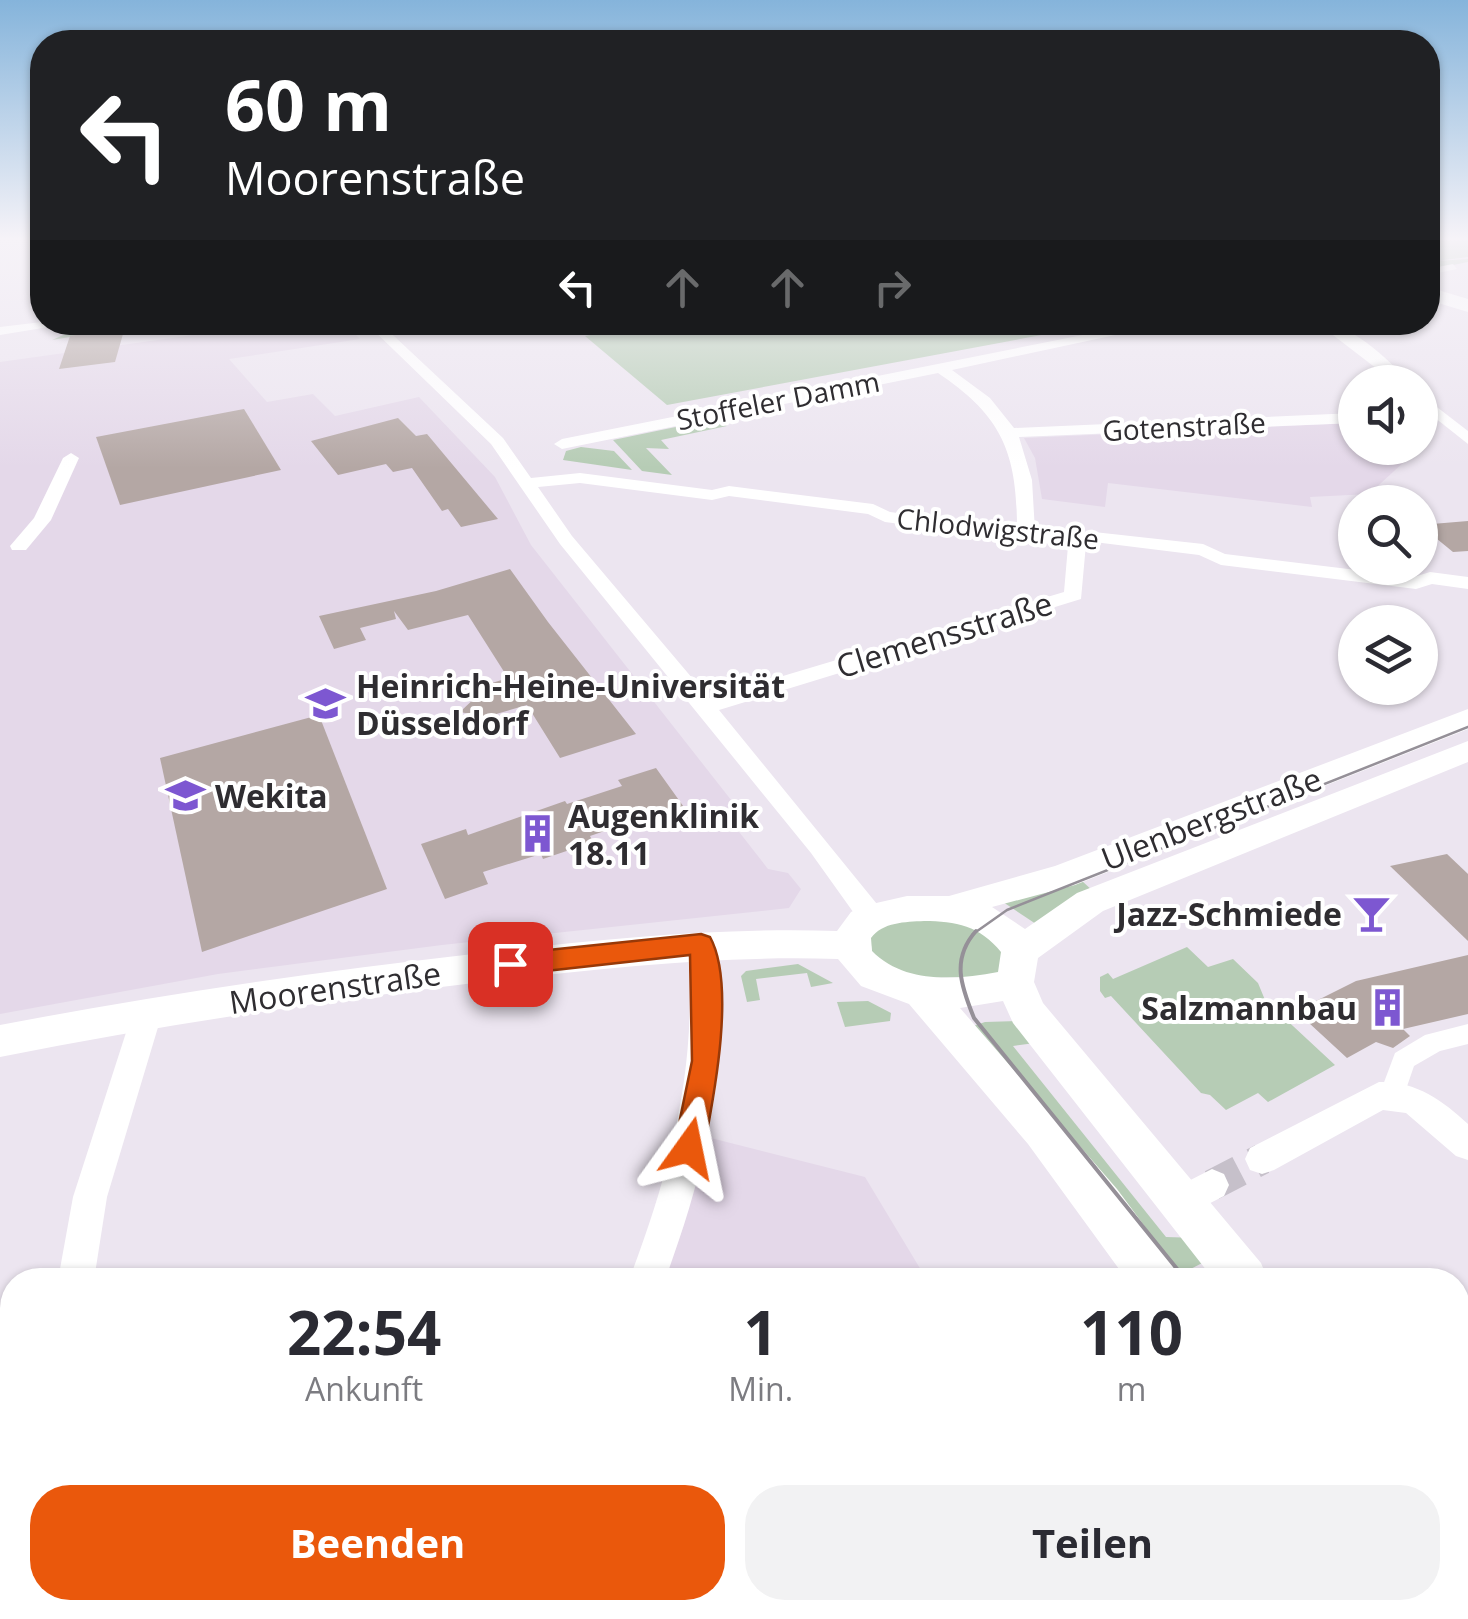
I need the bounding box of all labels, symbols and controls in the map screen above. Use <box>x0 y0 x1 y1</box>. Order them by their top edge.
text: 60 m <box>225 56 392 152</box>
icon: left <box>60 70 190 200</box>
text: Moorenstraße <box>225 147 525 208</box>
icon: left <box>550 260 605 315</box>
icon: ahead <box>655 260 710 315</box>
icon: ahead <box>760 260 815 315</box>
icon: right <box>865 260 920 315</box>
street label: Stoffeler Damm <box>673 362 883 438</box>
map controls <box>1338 365 1438 705</box>
button: sound <box>1338 365 1438 465</box>
street label: Gotenstraße <box>1101 403 1267 449</box>
button: search <box>1338 485 1438 585</box>
street label: Chlodwigstraße <box>895 498 1101 558</box>
street label: Clemensstraße <box>831 581 1057 687</box>
button: layers <box>1338 605 1438 705</box>
place label: Heinrich-Heine-Universität Düsseldorf <box>356 664 785 744</box>
school or university icon: Heinrich-Heine-Universität Düsseldorf <box>305 682 347 724</box>
street label: Ulenbergstraße <box>1095 756 1327 880</box>
school or university icon: Wekita <box>164 774 206 816</box>
place label: Wekita <box>215 774 328 817</box>
place label: Augenklinik 18.11 <box>568 794 759 874</box>
building icon: Augenklinik 18.11 <box>517 812 559 854</box>
place label: Jazz-Schmiede <box>1113 892 1342 935</box>
bar icon: Jazz-Schmiede <box>1351 892 1393 934</box>
pin <box>468 922 553 1007</box>
icon: arrive <box>483 937 538 992</box>
street label: Moorenstraße <box>226 951 444 1023</box>
place label: Salzmannbau <box>1141 986 1357 1029</box>
building icon: Salzmannbau <box>1366 986 1408 1028</box>
position arrow <box>637 1096 741 1200</box>
text: 22:54 <box>287 1291 441 1373</box>
text: 1 <box>744 1291 778 1373</box>
text: 110 <box>1080 1291 1183 1373</box>
text: Ankunft <box>305 1367 423 1410</box>
text: Min. <box>728 1367 793 1410</box>
text: m <box>1117 1367 1146 1410</box>
button: Beenden <box>30 1485 725 1600</box>
button: Teilen <box>745 1485 1440 1600</box>

